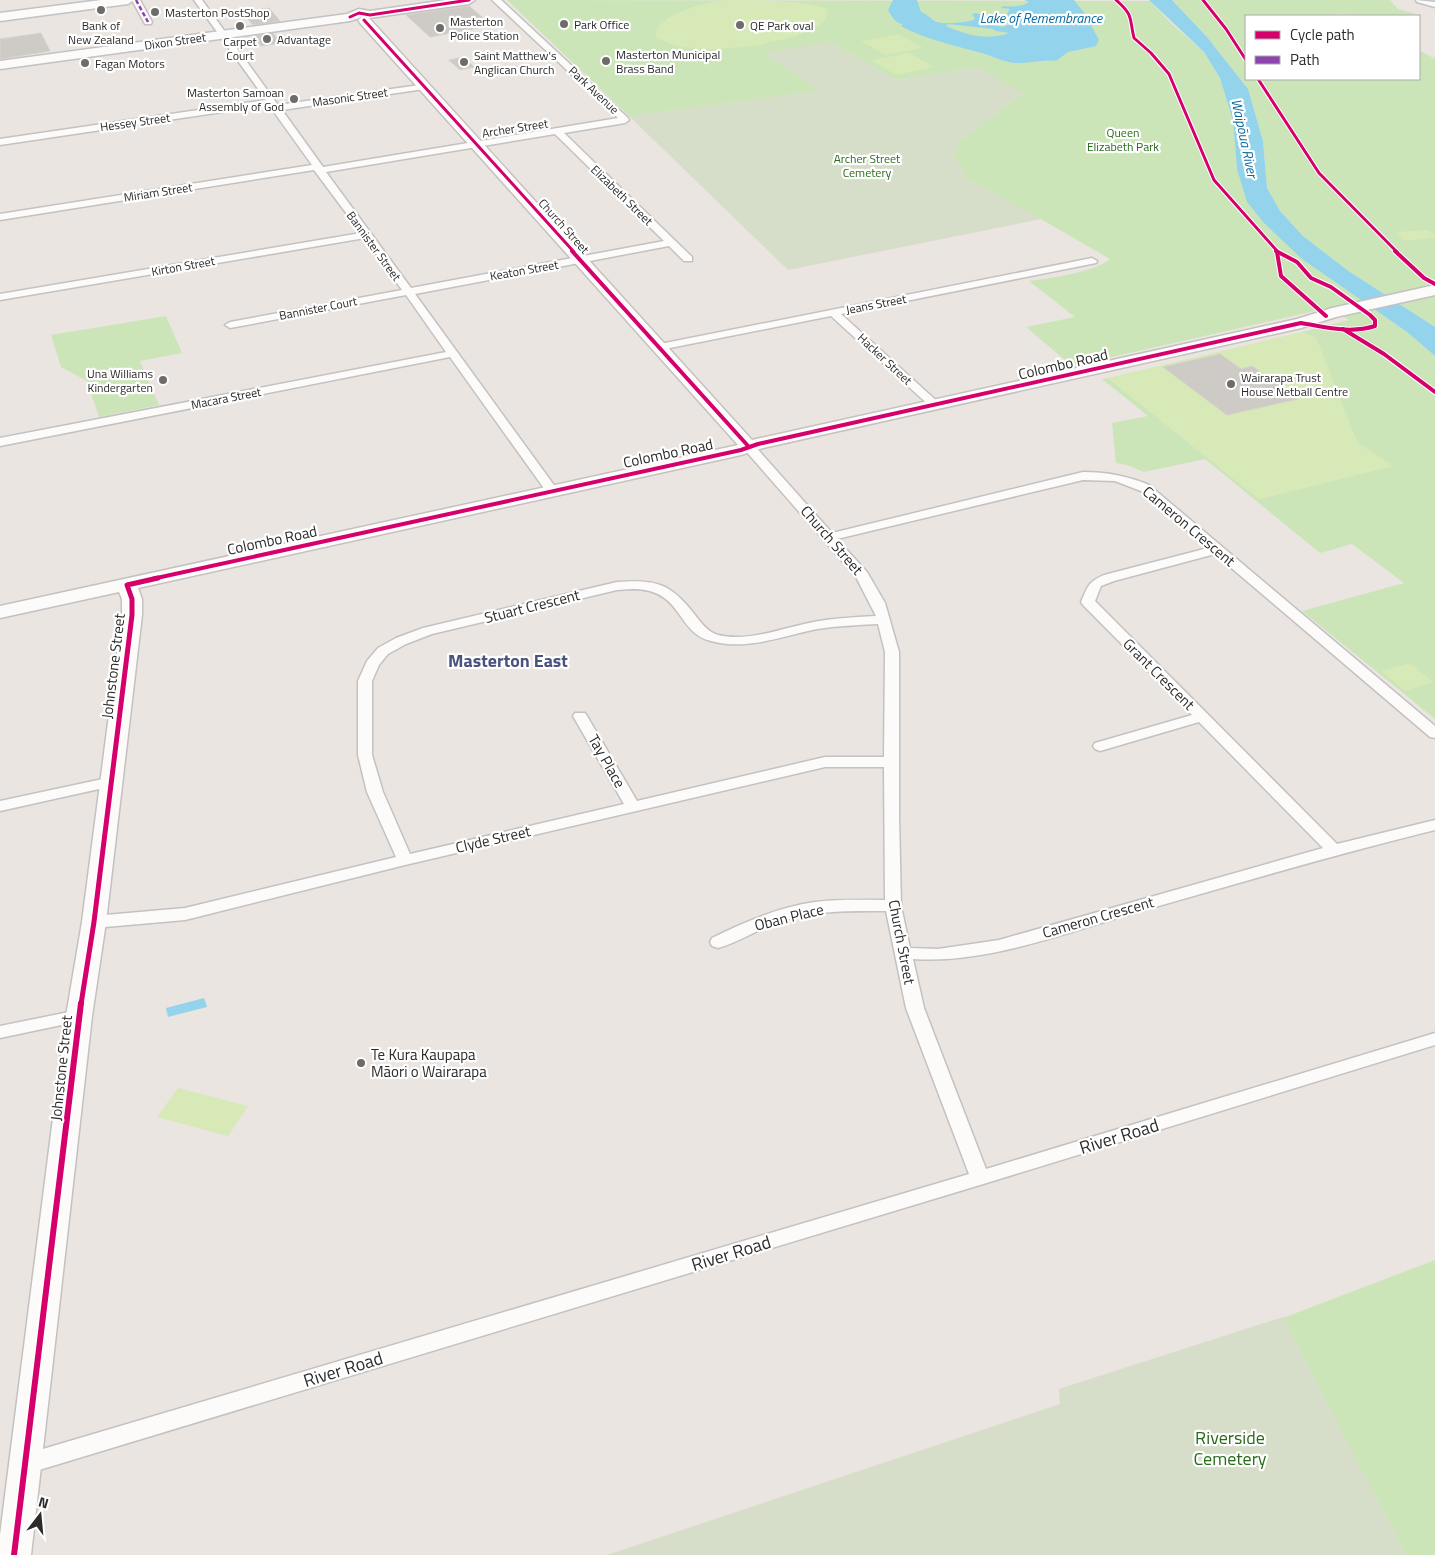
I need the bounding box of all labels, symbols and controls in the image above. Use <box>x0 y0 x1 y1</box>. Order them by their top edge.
place label: Masterton PostShop <box>165 3 270 22</box>
marker: Bank of New Zealand <box>95 4 107 16</box>
marker: Masterton PostShop <box>149 6 161 18</box>
water label: Lake of Remembrance <box>980 7 1104 28</box>
place label: Masterton Police Station <box>450 12 519 45</box>
place label: Park Office <box>574 15 629 34</box>
legend <box>1245 15 1420 80</box>
place label: Bank of New Zealand <box>68 16 134 49</box>
place label: QE Park oval <box>750 16 814 35</box>
marker: Park Office <box>558 18 570 30</box>
marker: QE Park oval <box>734 19 746 31</box>
marker: Carpet Court <box>234 20 246 32</box>
marker: Masterton Police Station <box>434 22 446 34</box>
text: Cycle path <box>1290 23 1355 46</box>
street label: Dixon Street <box>143 27 208 55</box>
place label: Advantage <box>277 30 331 49</box>
place label: Carpet Court <box>223 32 257 65</box>
marker: Advantage <box>261 33 273 45</box>
place label: Masterton Municipal Brass Band <box>616 45 720 78</box>
place label: Saint Matthew's Anglican Church <box>474 46 557 79</box>
text: Path <box>1290 48 1320 71</box>
place label: Fagan Motors <box>95 54 165 73</box>
marker: Masterton Municipal Brass Band <box>600 55 612 67</box>
marker: Saint Matthew's Anglican Church <box>458 56 470 68</box>
marker: Fagan Motors <box>79 57 91 69</box>
street label: Park Avenue <box>564 62 624 118</box>
street label: Masonic Street <box>311 82 390 112</box>
place label: Masterton Samoan Assembly of God <box>187 83 284 116</box>
marker: Masterton Samoan Assembly of God <box>288 93 300 105</box>
water label: Waipōua River <box>1226 97 1264 181</box>
street label: Hessey Street <box>99 108 172 136</box>
street label: Archer Street <box>481 113 550 143</box>
park label: Queen Elizabeth Park <box>1087 123 1159 156</box>
park label: Archer Street Cemetery <box>834 149 901 182</box>
street label: Elizabeth Street <box>587 160 658 230</box>
street label: Miriam Street <box>122 177 194 207</box>
street label: Church Street <box>534 194 595 258</box>
street label: Bannister Street <box>342 207 406 286</box>
street label: Kirton Street <box>150 251 217 281</box>
street label: Keaton Street <box>488 254 561 285</box>
street label: Jeans Street <box>844 289 909 319</box>
street label: Bannister Court <box>277 291 359 325</box>
street label: Hacker Street <box>853 329 917 390</box>
street label: Colombo Road <box>1016 343 1110 385</box>
place label: Una Williams Kindergarten <box>87 364 153 397</box>
place label: Wairarapa Trust House Netball Centre <box>1241 368 1348 401</box>
marker: Una Williams Kindergarten <box>157 374 169 386</box>
marker: Wairarapa Trust House Netball Centre <box>1225 378 1237 390</box>
street label: Macara Street <box>189 382 263 414</box>
street label: Colombo Road <box>621 432 715 474</box>
street label: Cameron Crescent <box>1138 480 1241 572</box>
street label: Church Street <box>795 500 869 580</box>
street label: Colombo Road <box>225 519 319 561</box>
street label: Stuart Crescent <box>482 583 583 629</box>
street label: Johnstone Street <box>95 611 131 720</box>
street label: Grant Crescent <box>1118 633 1201 716</box>
district label: Masterton East <box>448 647 568 674</box>
street label: Tay Place <box>582 730 632 792</box>
street label: Clyde Street <box>453 819 533 859</box>
street label: Cameron Crescent <box>1040 890 1157 944</box>
street label: Oban Place <box>752 897 826 937</box>
street label: Church Street <box>883 898 922 987</box>
street label: Johnstone Street <box>44 1013 78 1122</box>
place label: Te Kura Kaupapa Māori o Wairarapa <box>371 1043 487 1083</box>
marker: Te Kura Kaupapa Māori o Wairarapa <box>355 1057 367 1069</box>
street label: River Road <box>1076 1111 1162 1161</box>
street label: River Road <box>688 1228 774 1278</box>
street label: River Road <box>300 1344 386 1394</box>
park label: Riverside Cemetery <box>1193 1424 1267 1472</box>
north arrow <box>15 1490 65 1540</box>
text: N <box>36 1491 51 1513</box>

